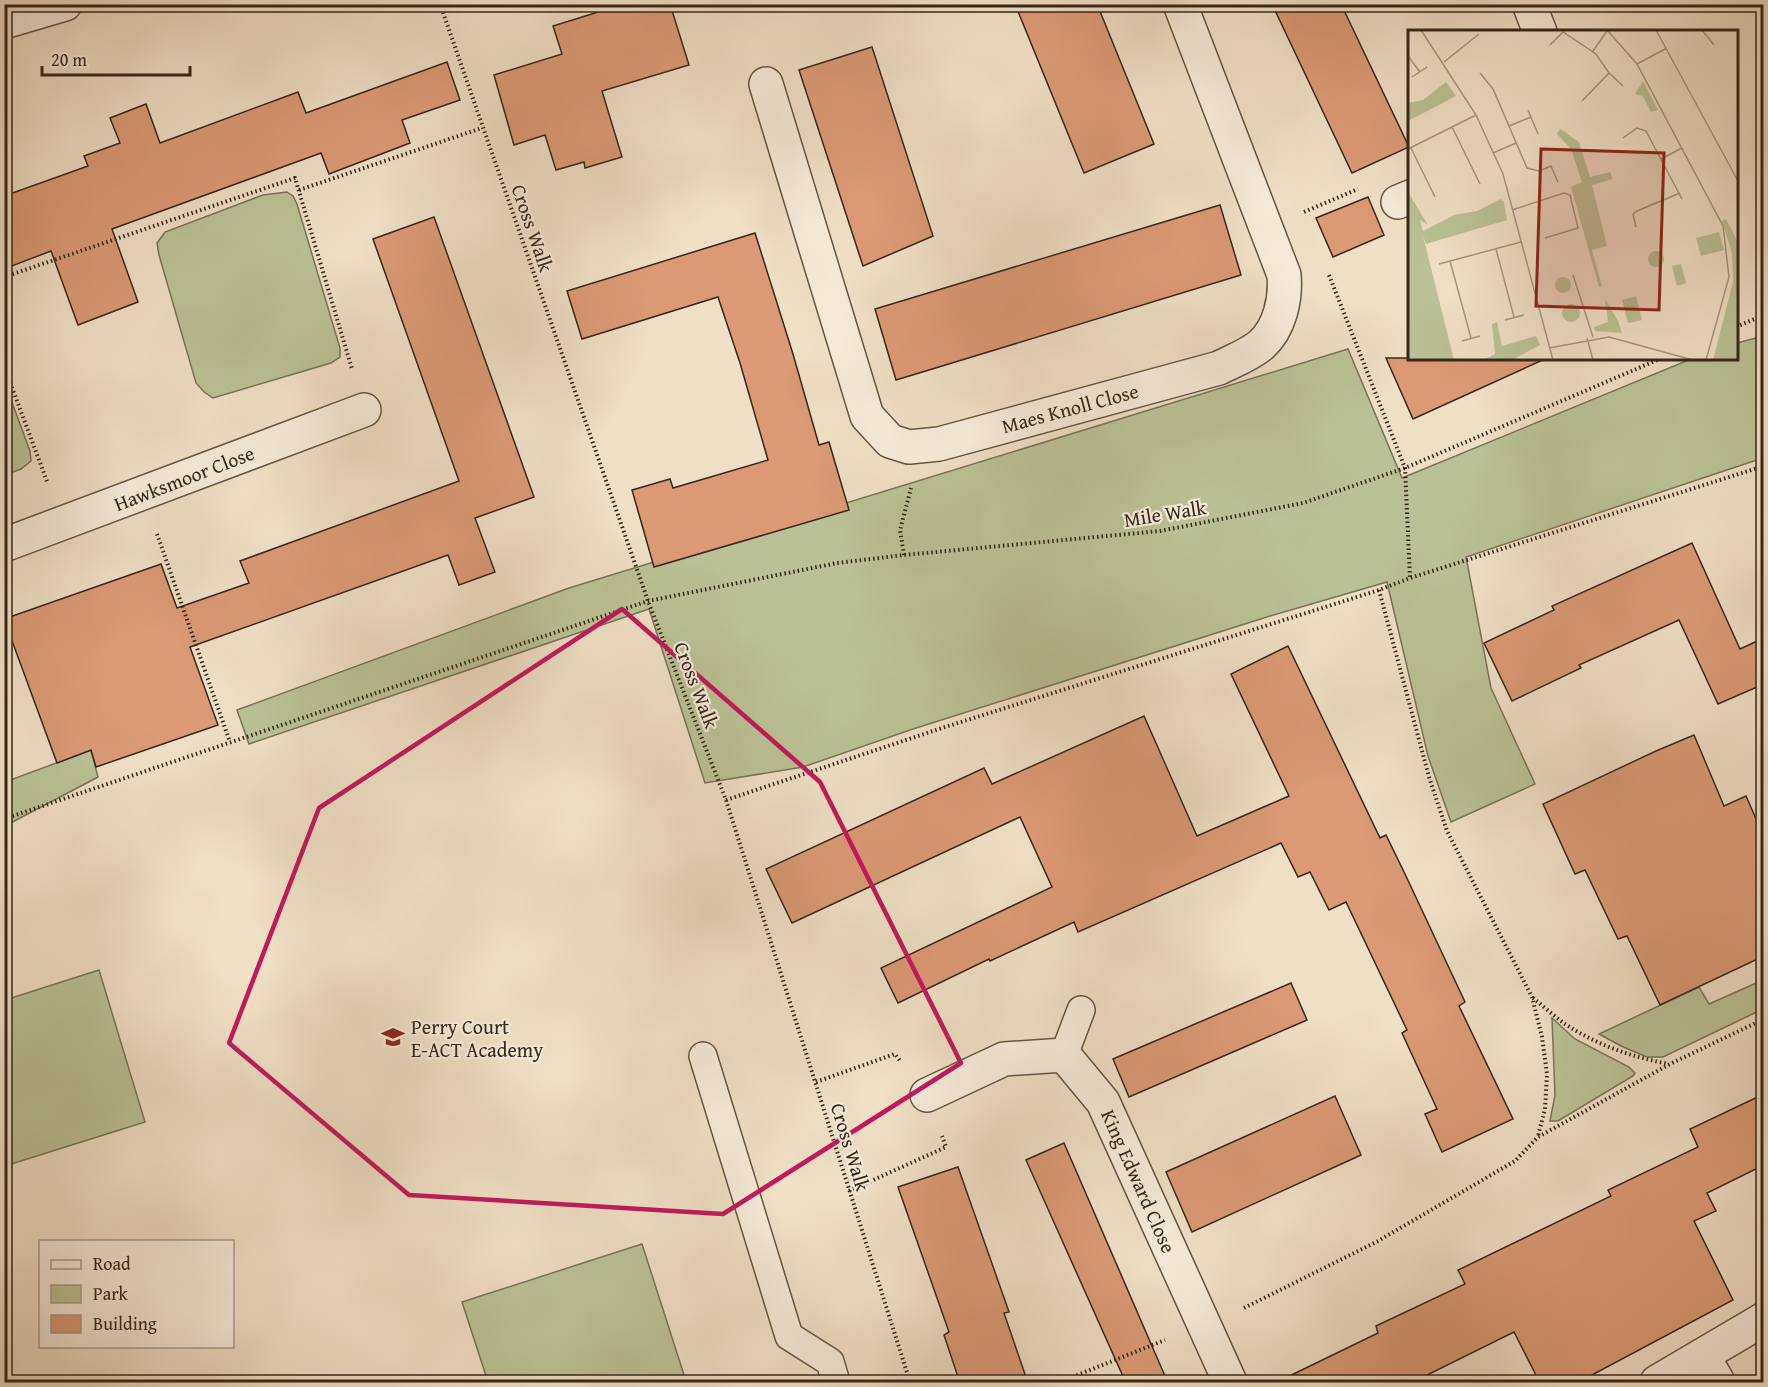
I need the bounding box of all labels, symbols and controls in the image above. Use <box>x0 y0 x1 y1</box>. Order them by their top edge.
inset map <box>1408 30 1738 360</box>
scale bar <box>42 39 190 77</box>
text: 20 m <box>51 46 87 73</box>
street label: Cross Walk <box>505 180 562 276</box>
street label: Maes Knoll Close <box>998 376 1142 440</box>
street label: Hawksmoor Close <box>110 438 258 518</box>
street label: Mile Walk <box>1122 492 1209 534</box>
street label: Cross Walk <box>667 637 727 733</box>
place label: Perry Court E-ACT Academy <box>411 1012 543 1064</box>
school or university icon: Perry Court E-ACT Academy <box>380 1024 406 1050</box>
street label: Cross Walk <box>824 1099 878 1195</box>
street label: King Edward Close <box>1094 1105 1184 1257</box>
legend <box>39 1240 234 1348</box>
text: Road <box>93 1250 131 1277</box>
text: Park <box>93 1280 129 1307</box>
text: Building <box>93 1310 157 1337</box>

